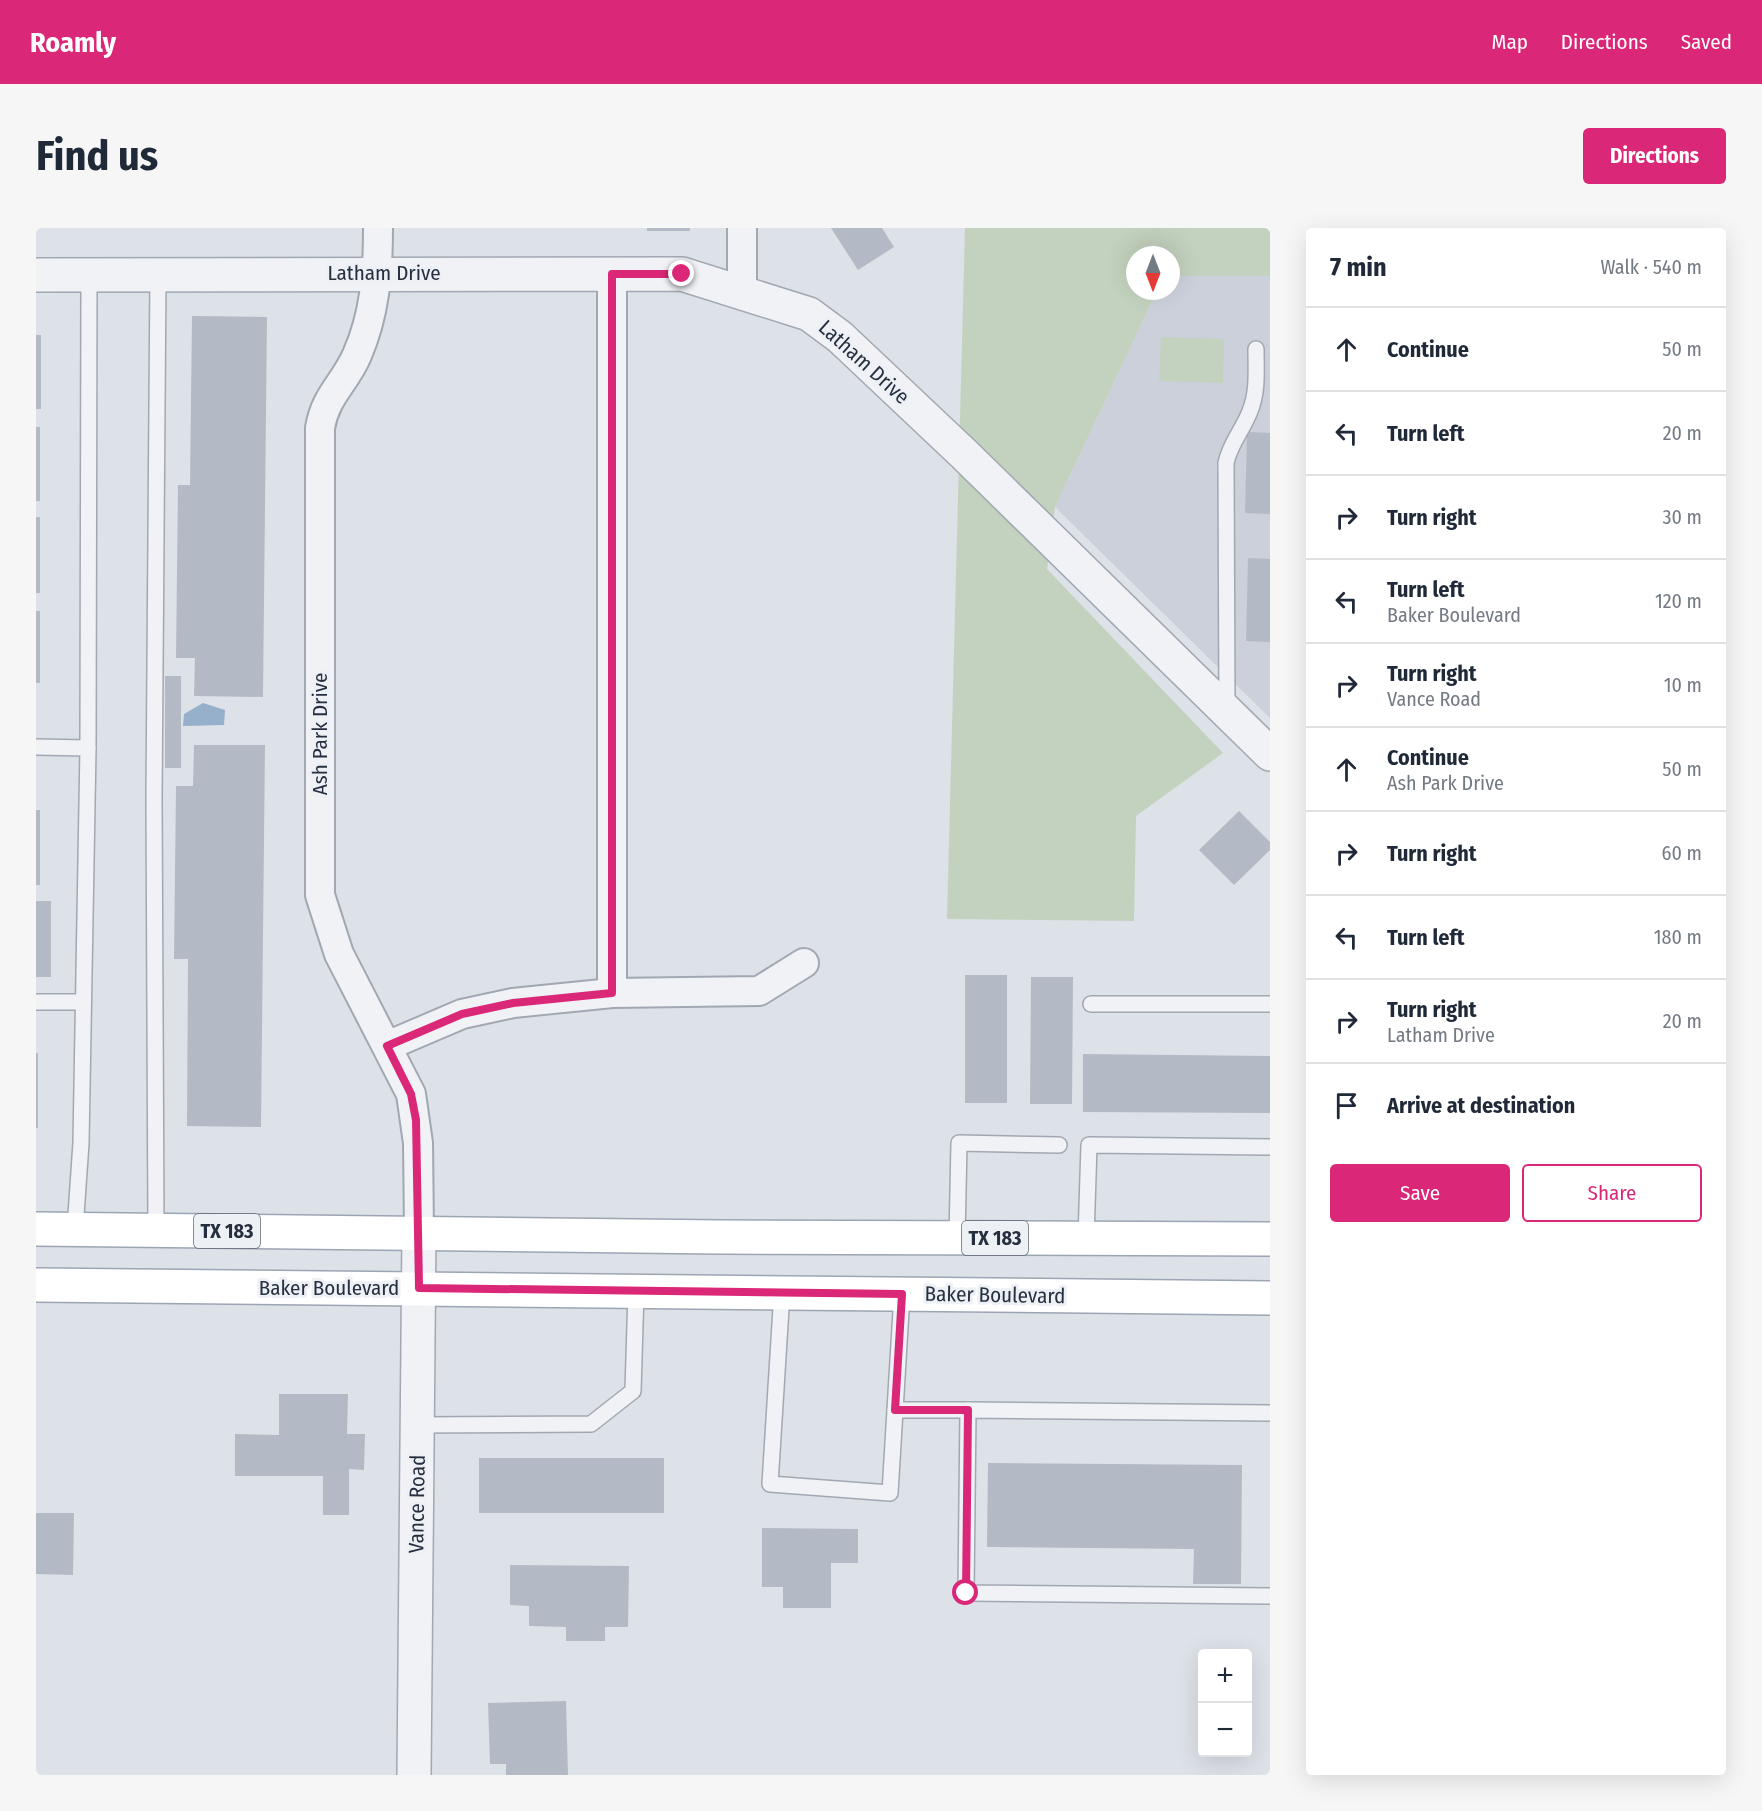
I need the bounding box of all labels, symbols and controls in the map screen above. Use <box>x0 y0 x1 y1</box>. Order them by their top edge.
text: Roamly <box>30 26 116 59</box>
text: Map <box>1491 29 1528 55</box>
text: Directions <box>1561 29 1648 55</box>
text: Saved <box>1681 29 1732 55</box>
button: Directions <box>1583 128 1726 184</box>
text: Find us <box>36 131 158 181</box>
north arrow <box>1126 246 1180 300</box>
text: 7 min <box>1330 252 1387 283</box>
text: Walk · 540 m <box>1600 255 1702 279</box>
street label: Latham Drive <box>327 260 441 286</box>
route end <box>668 260 694 286</box>
street label: Latham Drive <box>813 314 915 410</box>
icon: ahead <box>1330 333 1363 366</box>
text: Continue <box>1387 336 1469 363</box>
text: 50 m <box>1662 337 1702 361</box>
icon: left <box>1330 417 1363 450</box>
text: Turn left <box>1387 420 1465 447</box>
text: 20 m <box>1663 421 1702 445</box>
icon: right <box>1330 501 1363 534</box>
text: Turn right <box>1387 504 1476 531</box>
text: 30 m <box>1662 505 1702 529</box>
text: Turn left <box>1387 576 1465 603</box>
icon: left <box>1330 585 1363 618</box>
text: 120 m <box>1655 589 1702 613</box>
text: Baker Boulevard <box>1387 603 1521 627</box>
text: Turn right <box>1387 660 1476 687</box>
icon: right <box>1330 669 1363 702</box>
street label: Ash Park Drive <box>307 673 333 795</box>
text: 10 m <box>1664 673 1702 697</box>
text: Vance Road <box>1387 687 1481 711</box>
text: Continue <box>1387 744 1469 771</box>
icon: ahead <box>1330 753 1363 786</box>
text: 50 m <box>1662 757 1702 781</box>
text: Ash Park Drive <box>1387 771 1504 795</box>
icon: right <box>1330 837 1363 870</box>
text: Turn right <box>1387 840 1476 867</box>
text: 60 m <box>1662 841 1702 865</box>
icon: left <box>1330 921 1363 954</box>
text: Turn left <box>1387 924 1465 951</box>
text: 180 m <box>1654 925 1702 949</box>
text: Turn right <box>1387 996 1476 1023</box>
icon: right <box>1330 1005 1363 1038</box>
text: 20 m <box>1663 1009 1702 1033</box>
text: Latham Drive <box>1387 1023 1495 1047</box>
icon: arrive <box>1330 1089 1363 1122</box>
text: Arrive at destination <box>1387 1092 1575 1119</box>
button: Save <box>1330 1164 1510 1222</box>
button: Share <box>1522 1164 1702 1222</box>
road number: TX 183 <box>194 1214 260 1248</box>
road number: TX 183 <box>962 1221 1028 1255</box>
street label: Baker Boulevard <box>259 1275 399 1301</box>
street label: Baker Boulevard <box>924 1281 1066 1309</box>
street label: Vance Road <box>403 1454 431 1554</box>
route start <box>952 1579 978 1605</box>
map controls <box>1198 1649 1252 1757</box>
button: + <box>1198 1649 1252 1703</box>
button: − <box>1198 1703 1252 1757</box>

